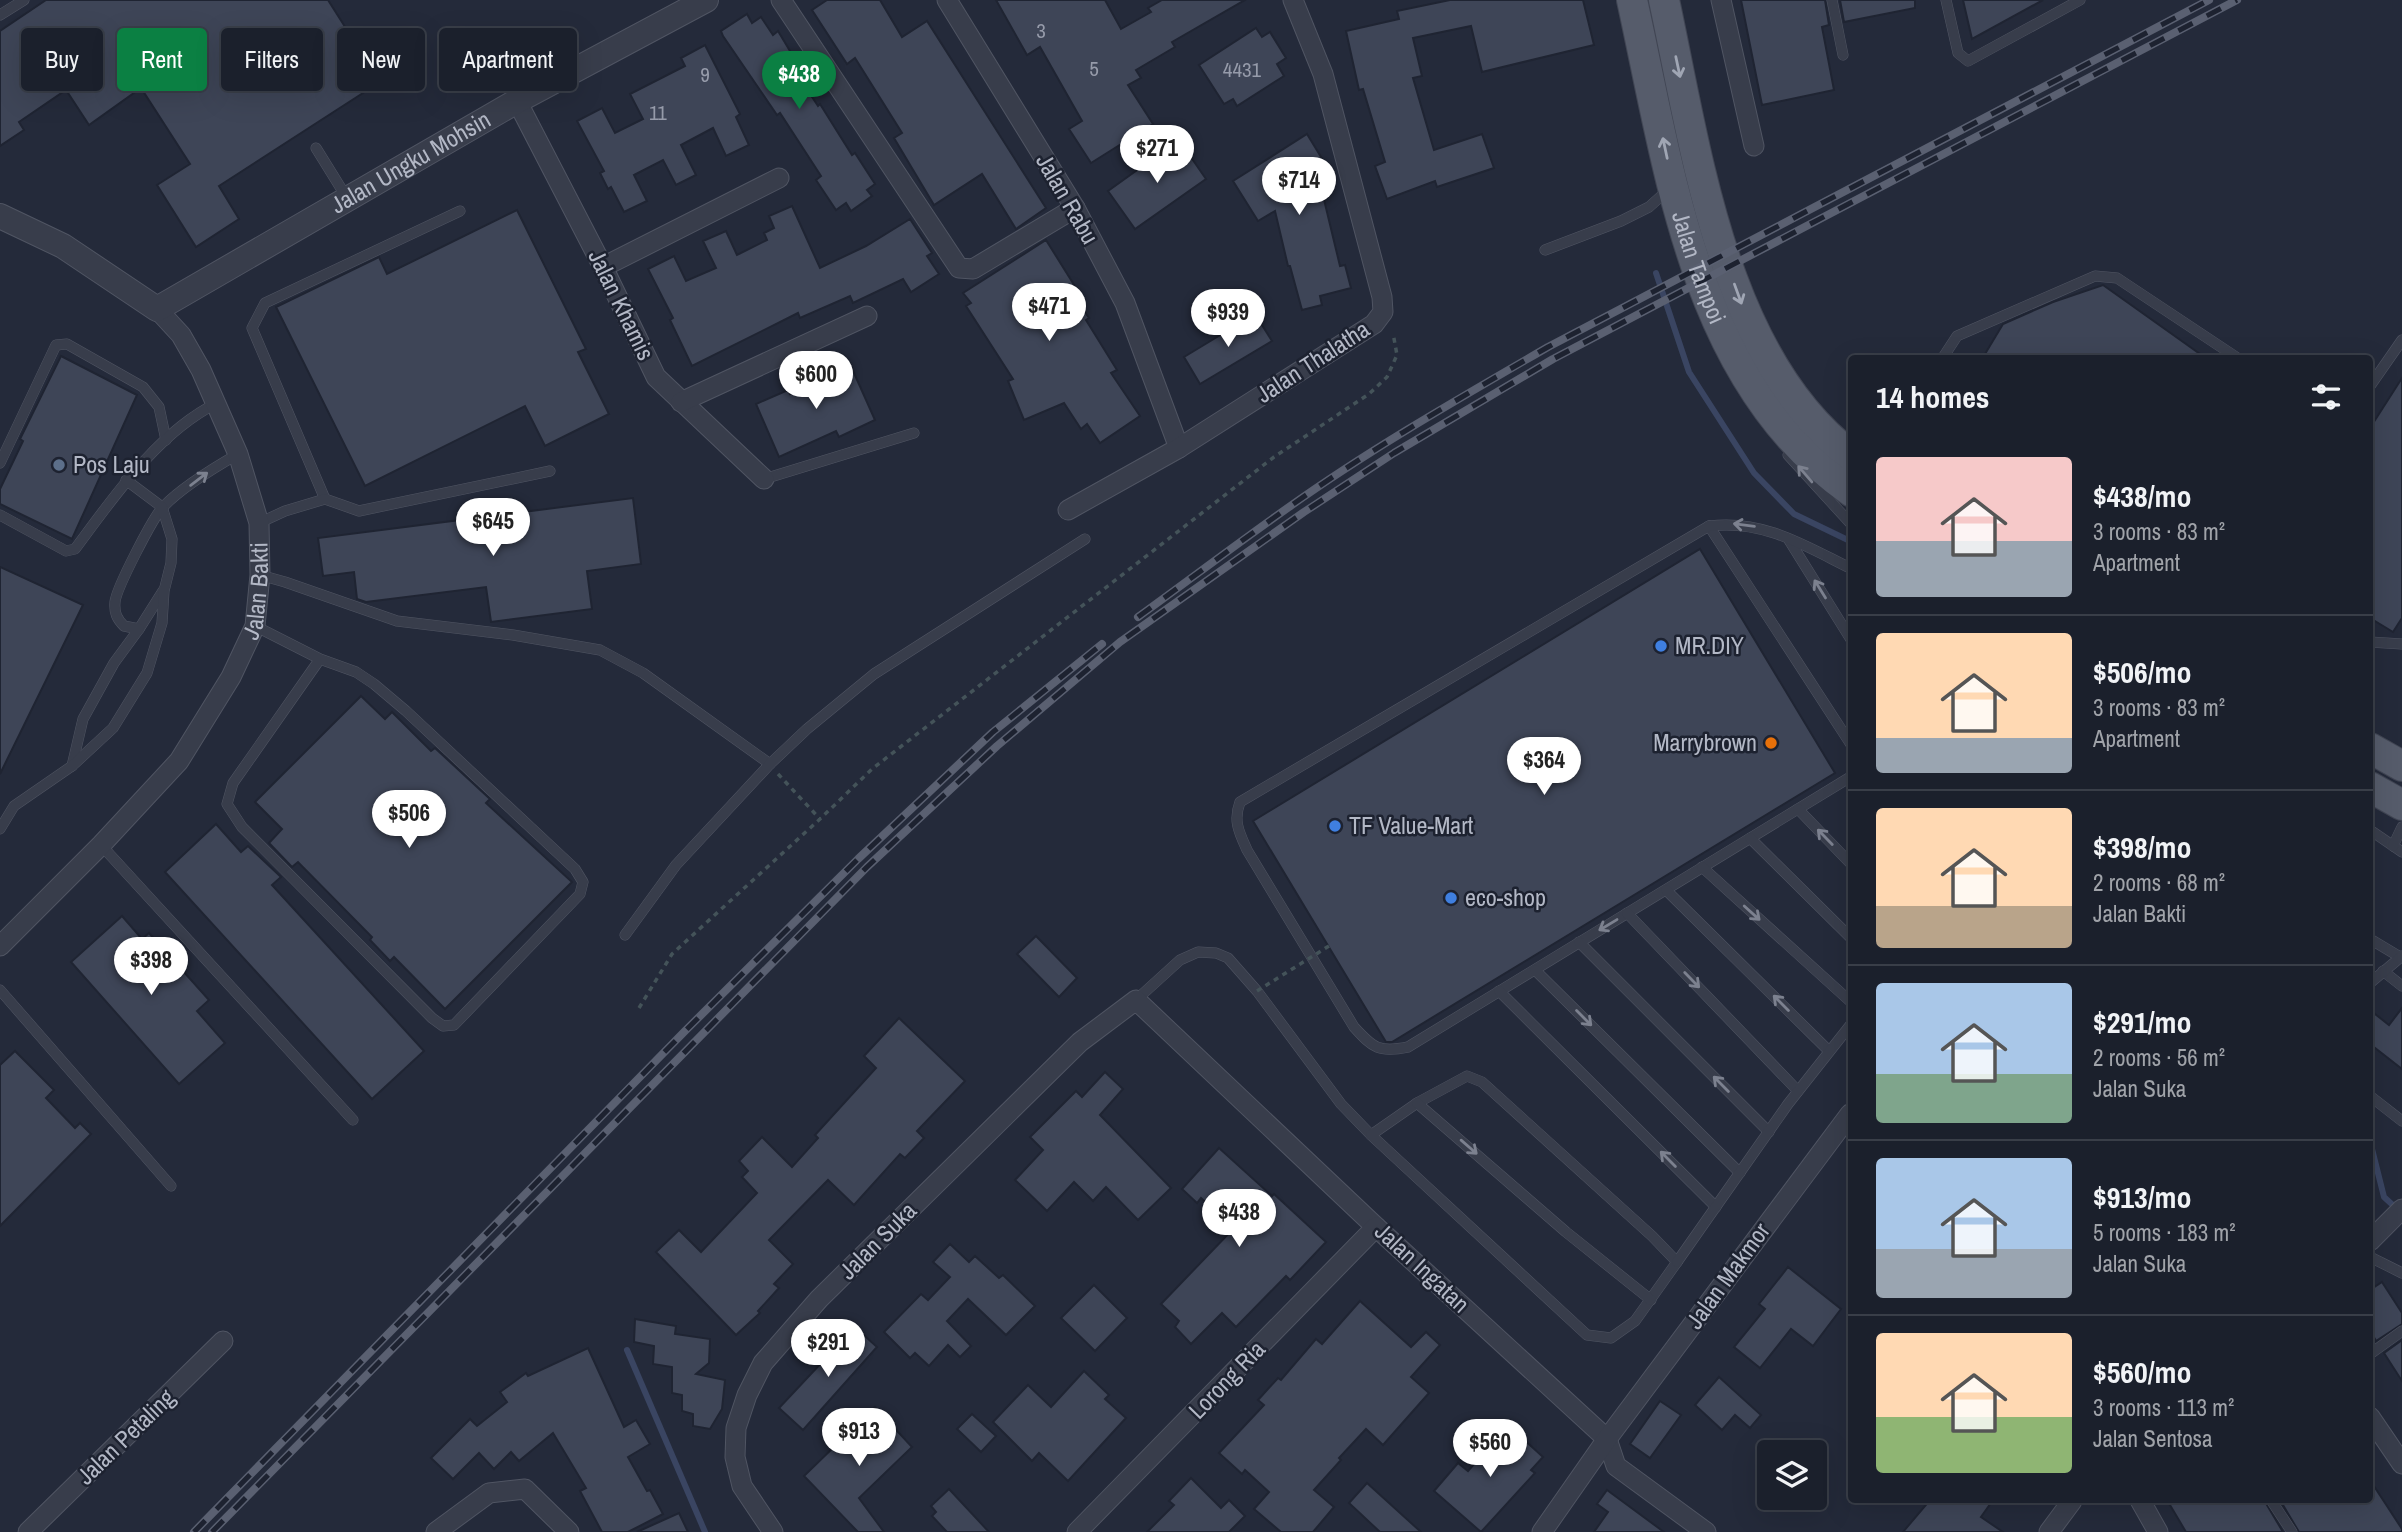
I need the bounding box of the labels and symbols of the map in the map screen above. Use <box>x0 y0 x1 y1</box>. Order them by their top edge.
house number: 3 <box>1036 16 1046 45</box>
pin: $438 <box>758 52 840 111</box>
house number: 5 <box>1089 54 1099 83</box>
house number: 4431 <box>1223 55 1262 84</box>
one-way arrow <box>1672 55 1686 78</box>
house number: 9 <box>700 60 710 89</box>
house number: 11 <box>649 98 667 127</box>
street label: Jalan Ungku Mohsin <box>325 103 496 220</box>
pin: $271 <box>1116 125 1198 185</box>
one-way arrow <box>1658 137 1671 160</box>
street label: Jalan Rabu <box>1029 147 1107 250</box>
pin: $714 <box>1258 158 1340 217</box>
street label: Jalan Tampoi <box>1665 208 1734 329</box>
street label: Jalan Khamis <box>581 244 662 365</box>
one-way arrow <box>1733 283 1745 305</box>
pin: $471 <box>1008 284 1090 343</box>
pin: $939 <box>1187 290 1269 349</box>
street label: Jalan Thalatha <box>1250 313 1375 410</box>
pin: $600 <box>775 352 857 411</box>
place label: Pos Laju <box>73 448 150 480</box>
marker: Pos Laju <box>51 457 67 473</box>
one-way arrow <box>1797 466 1813 484</box>
one-way arrow <box>190 472 208 487</box>
pin: $645 <box>452 498 534 558</box>
one-way arrow <box>1733 519 1756 532</box>
street label: Jalan Bakti <box>234 542 275 644</box>
one-way arrow <box>1812 580 1827 599</box>
place label: MR.DIY <box>1675 629 1744 661</box>
marker: MR.DIY <box>1653 638 1669 654</box>
place label: Marrybrown <box>1653 726 1757 758</box>
marker: Marrybrown <box>1763 735 1779 751</box>
pin: $364 <box>1503 738 1585 797</box>
pin: $506 <box>368 790 450 850</box>
place label: TF Value-Mart <box>1349 809 1474 841</box>
marker: TF Value-Mart <box>1327 818 1343 834</box>
one-way arrow <box>1816 829 1833 846</box>
place label: eco-shop <box>1465 881 1546 913</box>
marker: eco-shop <box>1443 890 1459 906</box>
one-way arrow <box>1743 905 1761 921</box>
one-way arrow <box>1598 918 1618 932</box>
pin: $398 <box>110 937 192 997</box>
one-way arrow <box>1683 971 1700 988</box>
one-way arrow <box>1772 995 1789 1012</box>
one-way arrow <box>1575 1009 1592 1026</box>
one-way arrow <box>1712 1075 1729 1092</box>
one-way arrow <box>1459 1139 1477 1155</box>
one-way arrow <box>1659 1151 1676 1168</box>
pin: $438 <box>1198 1190 1280 1249</box>
street label: Jalan Suka <box>832 1195 923 1286</box>
street label: Jalan Ingatan <box>1369 1215 1477 1319</box>
street label: Jalan Makmor <box>1678 1216 1777 1335</box>
pin: $291 <box>787 1320 869 1379</box>
street label: Lorong Ria <box>1181 1333 1272 1425</box>
street label: Jalan Petaling <box>69 1381 181 1491</box>
pin: $913 <box>818 1408 900 1468</box>
pin: $560 <box>1449 1420 1531 1479</box>

